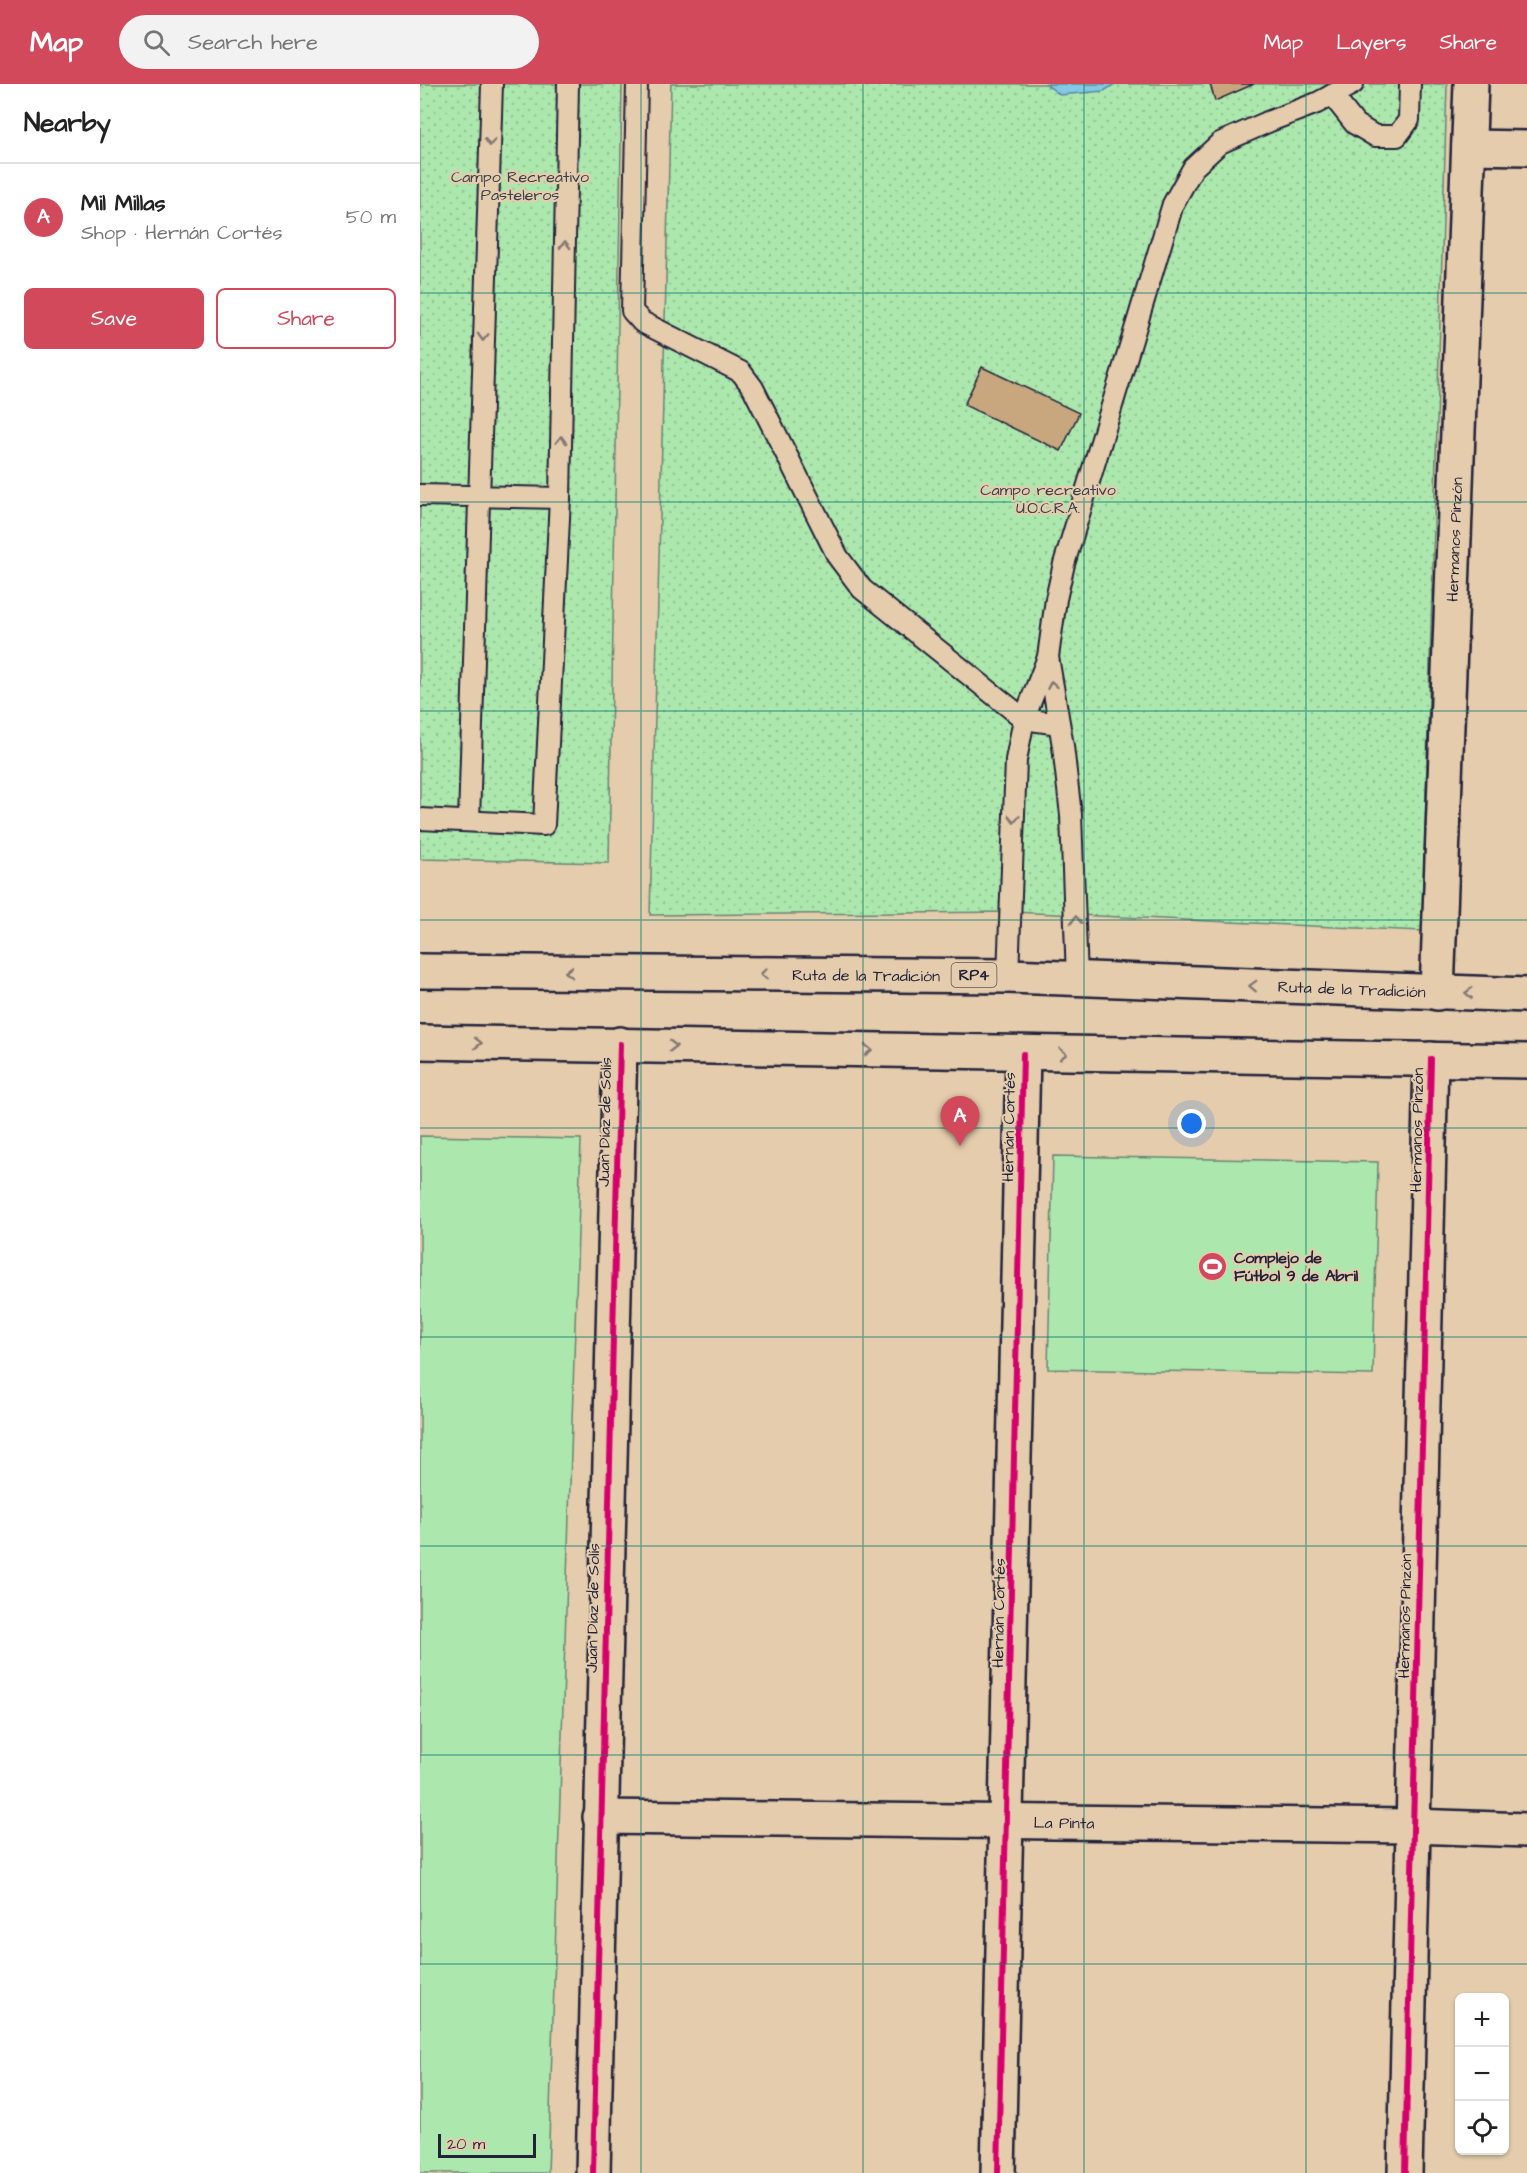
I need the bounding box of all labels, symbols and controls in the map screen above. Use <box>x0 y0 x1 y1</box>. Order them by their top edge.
search box <box>119 15 539 69</box>
text: Map <box>30 23 83 62</box>
icon: search <box>140 26 173 59</box>
text: Search here <box>188 27 318 58</box>
text: Map <box>1263 28 1303 57</box>
text: Layers <box>1336 28 1406 57</box>
text: Share <box>1439 28 1497 57</box>
text: Nearby <box>24 105 111 141</box>
one-way arrow <box>484 138 496 147</box>
park label: Campo Recreativo Pasteleros <box>451 166 589 206</box>
text: Mil Millas <box>81 188 165 219</box>
text: A <box>37 203 50 231</box>
text: 50 m <box>346 203 396 231</box>
text: Shop · Hernán Cortés <box>81 219 283 247</box>
one-way arrow <box>558 240 571 249</box>
button: Save <box>24 288 204 349</box>
button: Share <box>216 288 396 349</box>
one-way arrow <box>477 333 490 342</box>
one-way arrow <box>555 435 567 444</box>
street label: Hermanos Pinzón <box>1442 477 1468 602</box>
park label: Campo recreativo U.O.C.R.A. <box>980 479 1116 519</box>
one-way arrow <box>1047 680 1059 689</box>
one-way arrow <box>1008 815 1021 824</box>
one-way arrow <box>1070 916 1082 925</box>
road number: RP4 <box>952 963 996 987</box>
street label: Ruta de la Tradición <box>792 964 940 987</box>
one-way arrow <box>564 966 573 978</box>
one-way arrow <box>759 968 768 980</box>
street label: Ruta de la Tradición <box>1277 976 1426 1003</box>
one-way arrow <box>1248 979 1257 992</box>
one-way arrow <box>1464 987 1473 1000</box>
one-way arrow <box>474 1036 483 1049</box>
one-way arrow <box>669 1039 678 1052</box>
one-way arrow <box>864 1044 873 1056</box>
one-way arrow <box>1059 1048 1068 1060</box>
street label: Juan Díaz de Solís <box>593 1057 617 1187</box>
street label: Hermanos Pinzón <box>1405 1067 1429 1193</box>
street label: Hernán Cortés <box>997 1072 1021 1182</box>
pin: A <box>940 1096 980 1146</box>
your location <box>1177 1109 1206 1138</box>
place label: Complejo de Fútbol 9 de Abril <box>1234 1247 1359 1287</box>
sports icon: Complejo de Fútbol 9 de Abril <box>1197 1250 1229 1282</box>
street label: Juan Díaz de Solís <box>581 1543 605 1673</box>
street label: Hermanos Pinzón <box>1393 1553 1417 1679</box>
street label: Hernán Cortés <box>987 1558 1011 1668</box>
street label: La Pinta <box>1033 1812 1095 1834</box>
map controls <box>1455 1993 1509 2155</box>
button: + <box>1455 1993 1509 2047</box>
button: − <box>1455 2047 1509 2101</box>
button: locate <box>1455 2101 1509 2155</box>
scale bar <box>438 2131 536 2158</box>
text: 20 m <box>447 2133 485 2155</box>

